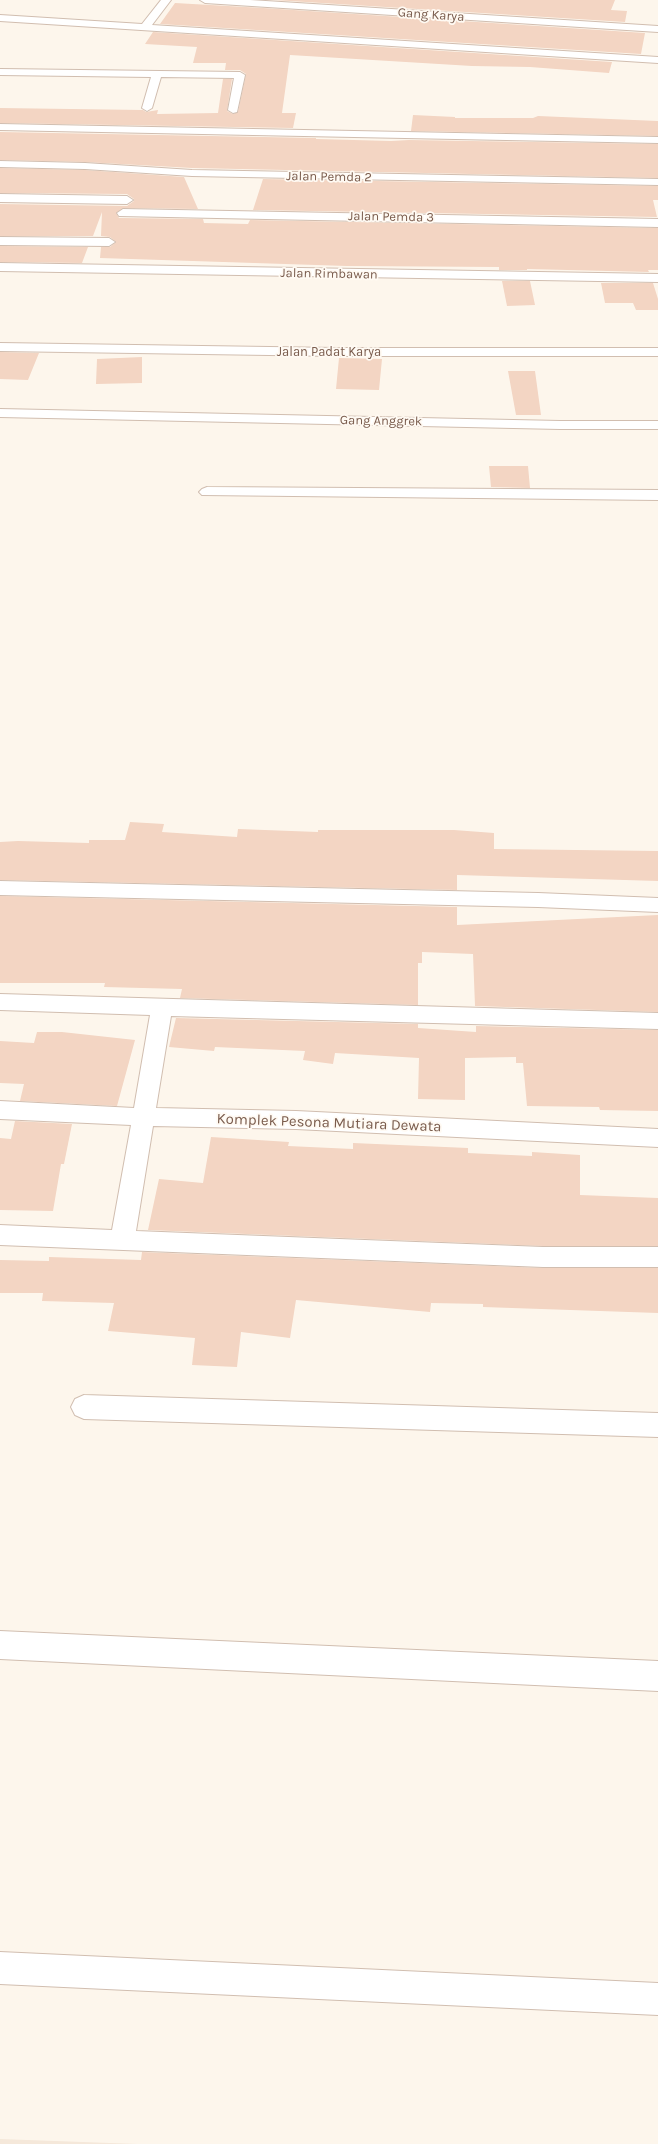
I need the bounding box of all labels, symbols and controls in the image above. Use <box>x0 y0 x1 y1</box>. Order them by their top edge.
street label: Gang Karya <box>397 5 465 25</box>
street label: Jalan Pemda 2 <box>286 168 372 186</box>
street label: Jalan Pemda 3 <box>348 208 434 226</box>
street label: Jalan Rimbawan <box>280 265 378 283</box>
street label: Jalan Padat Karya <box>277 344 381 360</box>
street label: Gang Anggrek <box>340 412 422 430</box>
street label: Komplek Pesona Mutiara Dewata <box>216 1110 442 1136</box>

